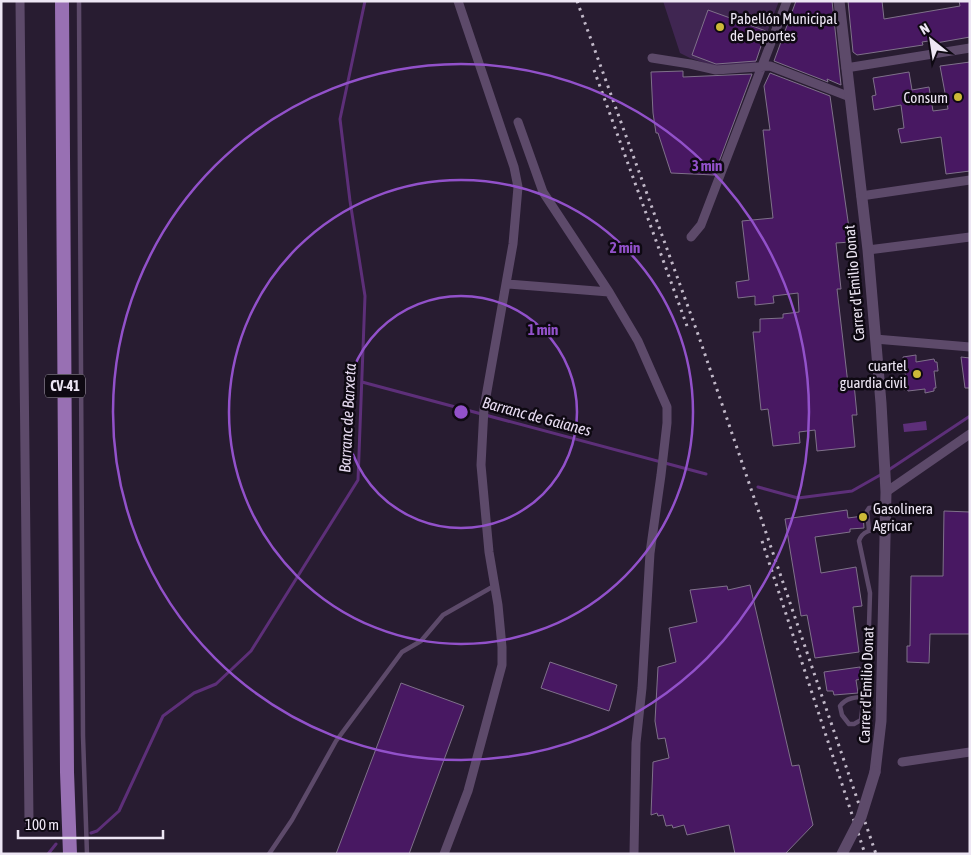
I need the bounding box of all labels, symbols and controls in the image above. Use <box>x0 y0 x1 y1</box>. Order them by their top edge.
place label: Pabellón Municipal de Deportes <box>730 10 837 44</box>
north arrow <box>906 15 956 65</box>
text: N <box>917 20 932 38</box>
marker: Pabellón Municipal de Deportes <box>714 21 726 33</box>
place label: Consum <box>904 89 948 106</box>
marker: Consum <box>952 91 964 103</box>
text: 3 min <box>692 157 722 174</box>
street label: Carrer d'Emilio Donat <box>840 224 868 342</box>
text: 2 min <box>610 239 640 256</box>
text: 1 min <box>528 321 558 338</box>
place label: cuartel guardia civil <box>840 357 907 391</box>
water label: Barranc de Barxeta <box>335 362 359 473</box>
marker: cuartel guardia civil <box>911 368 923 380</box>
road number: CV-41 <box>45 374 85 398</box>
water label: Barranc de Gaianes <box>481 393 594 439</box>
centre of rings <box>452 403 470 421</box>
place label: Gasolinera Agricar <box>873 500 933 534</box>
marker: Gasolinera Agricar <box>857 511 869 523</box>
street label: Carrer d'Emilio Donat <box>855 626 877 744</box>
scale bar <box>18 808 162 840</box>
text: 100 m <box>25 816 59 833</box>

